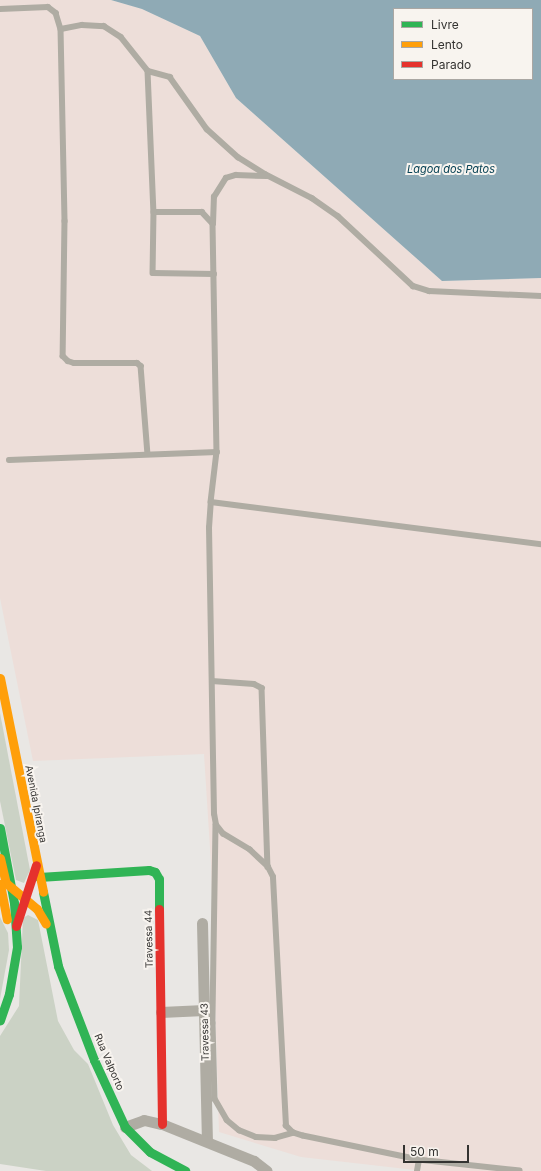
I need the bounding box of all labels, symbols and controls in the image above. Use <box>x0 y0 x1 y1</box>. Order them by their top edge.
legend <box>393 8 533 80</box>
text: Livre <box>431 17 459 32</box>
text: Lento <box>431 37 463 52</box>
text: Parado <box>431 57 471 72</box>
water label: Lagoa dos Patos <box>407 162 495 176</box>
street label: Avenida Ipiranga <box>23 764 49 844</box>
street label: Travessa 44 <box>142 910 156 968</box>
street label: Travessa 43 <box>198 1003 212 1061</box>
street label: Rua Valporto <box>92 1032 126 1092</box>
scale bar <box>405 1137 471 1163</box>
text: 50 m <box>410 1144 439 1159</box>

